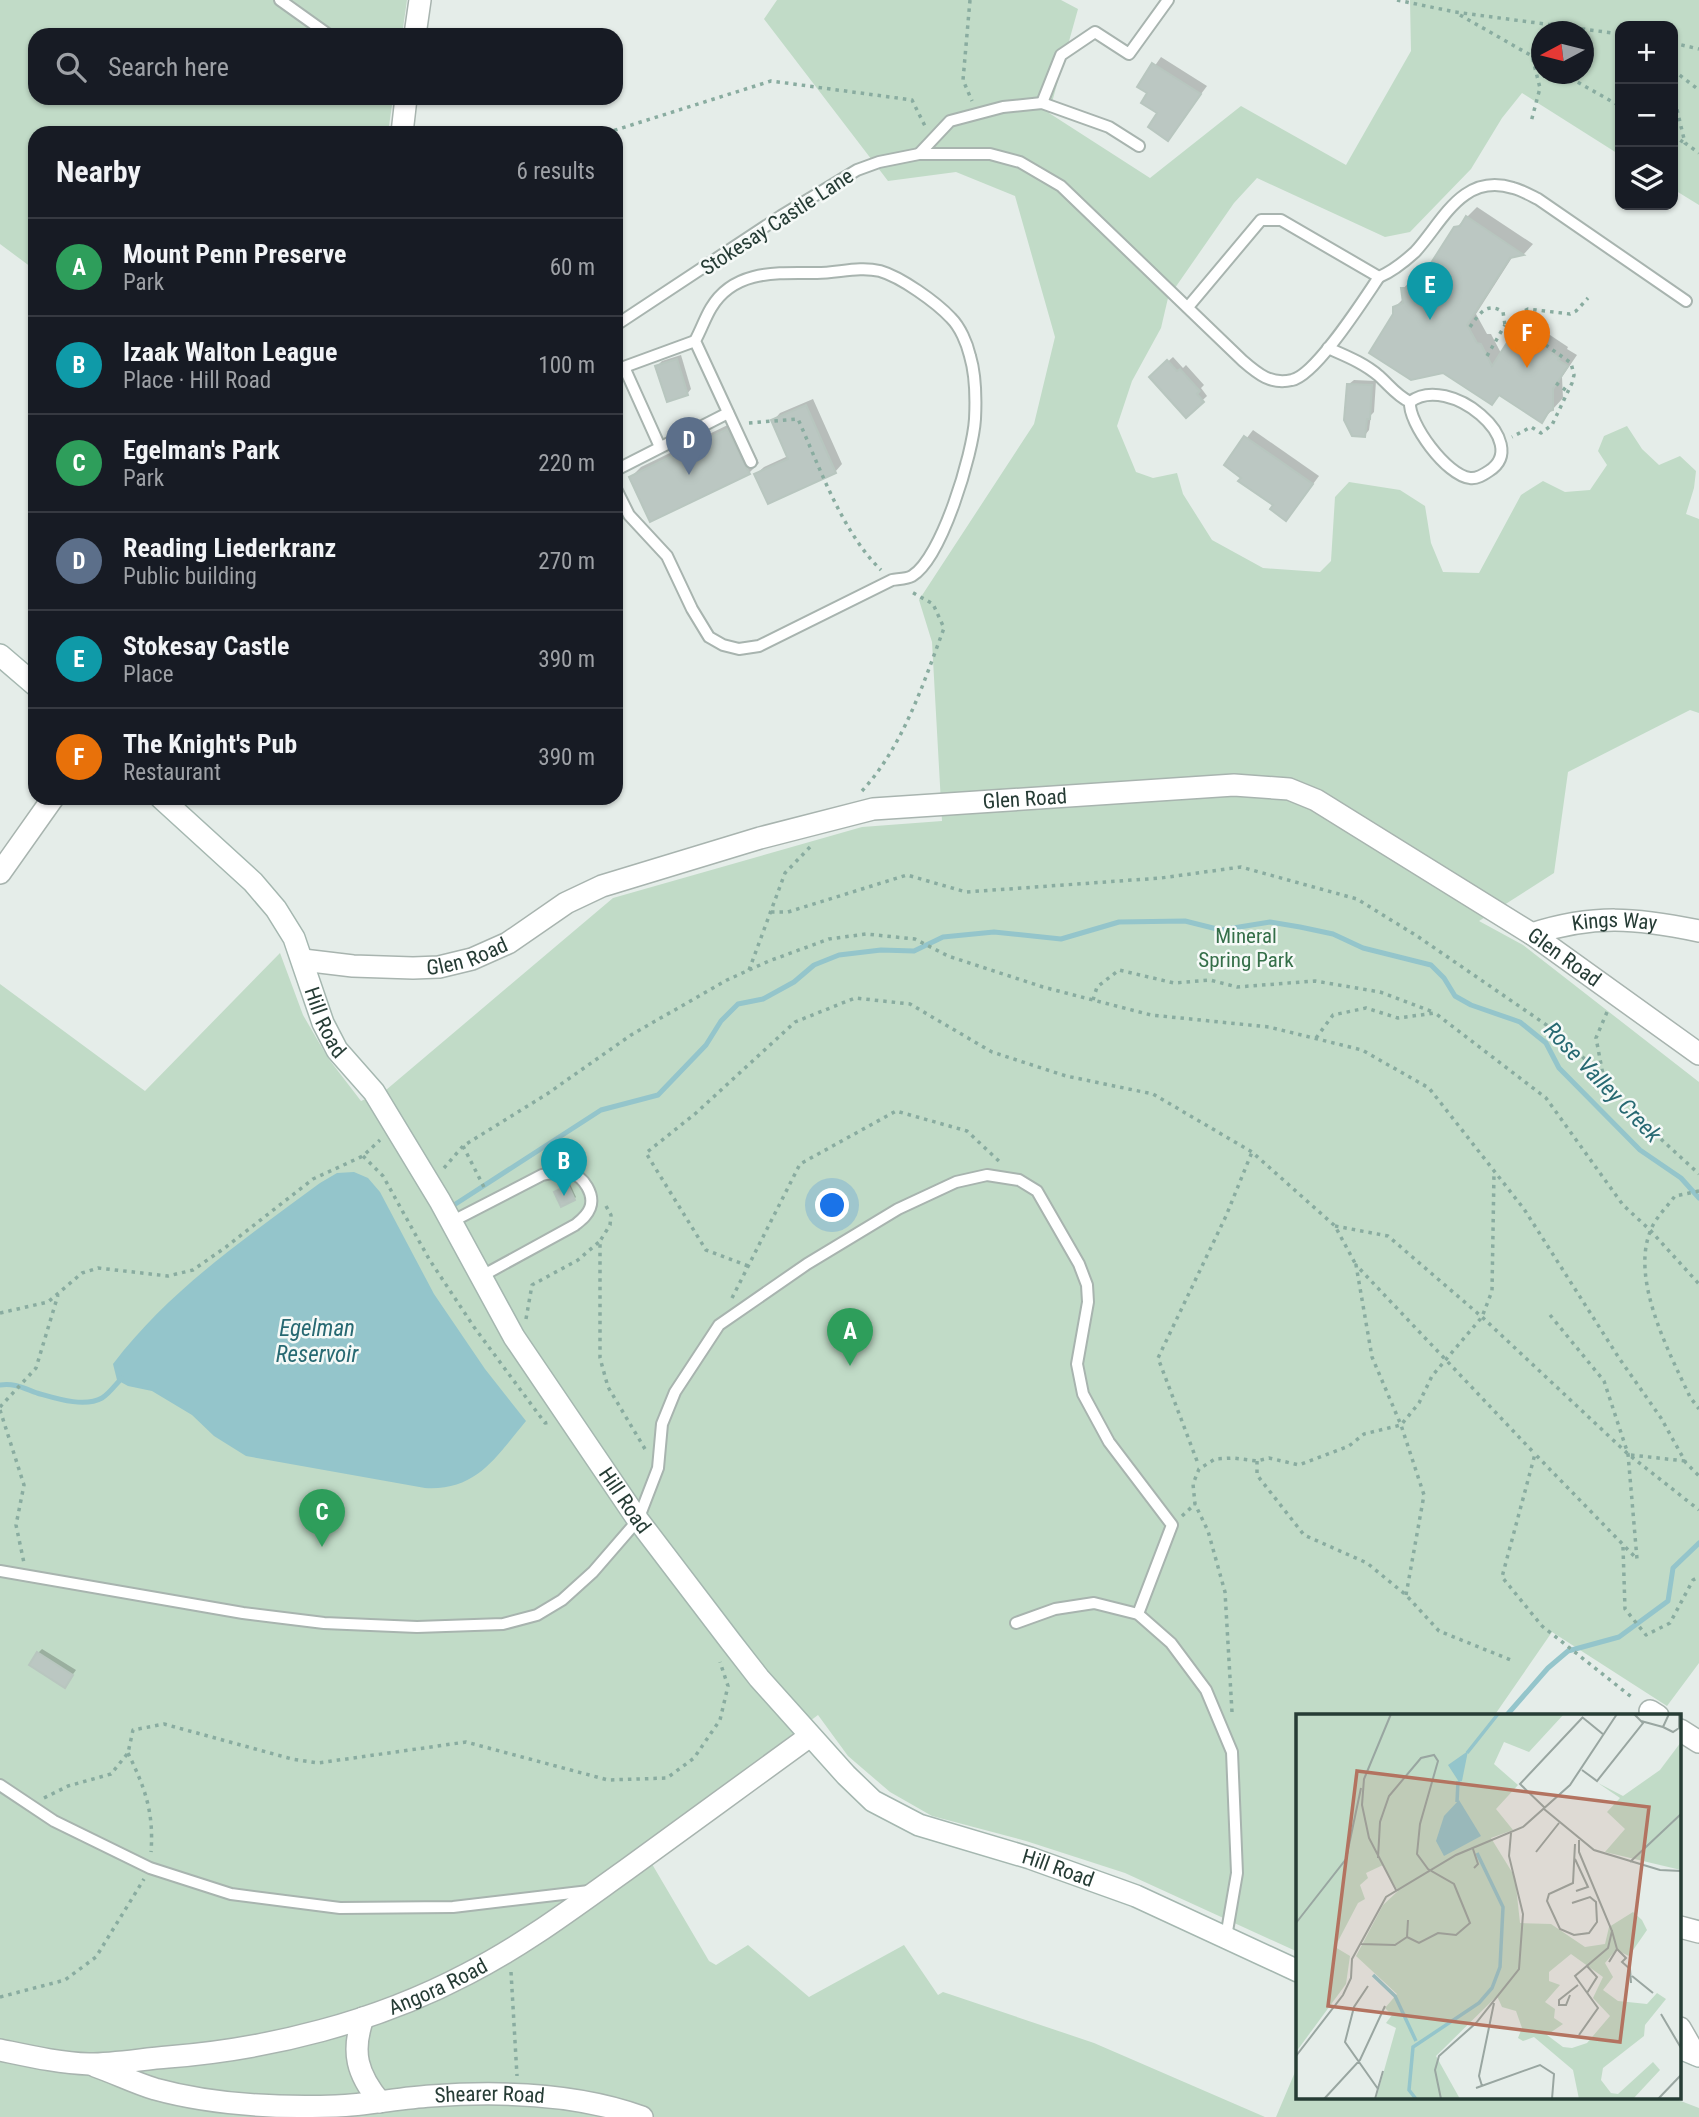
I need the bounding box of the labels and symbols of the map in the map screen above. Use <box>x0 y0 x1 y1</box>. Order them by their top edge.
north arrow <box>1531 21 1594 84</box>
street label: Stokesay Castle Lane <box>696 164 858 280</box>
pin: E <box>1407 262 1453 320</box>
pin: F <box>1504 310 1550 368</box>
pin: D <box>666 417 712 475</box>
street label: Glen Road <box>982 784 1068 814</box>
street label: Kings Way <box>1570 908 1659 936</box>
street label: Glen Road <box>1523 923 1606 992</box>
park label: Mineral Spring Park <box>1198 924 1294 972</box>
street label: Glen Road <box>426 933 511 979</box>
street label: Hill Road <box>300 984 351 1063</box>
water label: Rose Valley Creek <box>1538 1017 1667 1149</box>
pin: B <box>541 1138 587 1196</box>
your location <box>815 1188 849 1222</box>
pin: A <box>827 1308 873 1366</box>
water label: Egelman Reservoir <box>276 1315 359 1368</box>
street label: Hill Road <box>594 1463 656 1538</box>
pin: C <box>299 1489 345 1547</box>
inset map <box>1296 1714 1682 2100</box>
street label: Hill Road <box>1019 1844 1097 1892</box>
street label: Angora Road <box>385 1953 492 2020</box>
street label: Shearer Road <box>434 2082 546 2108</box>

